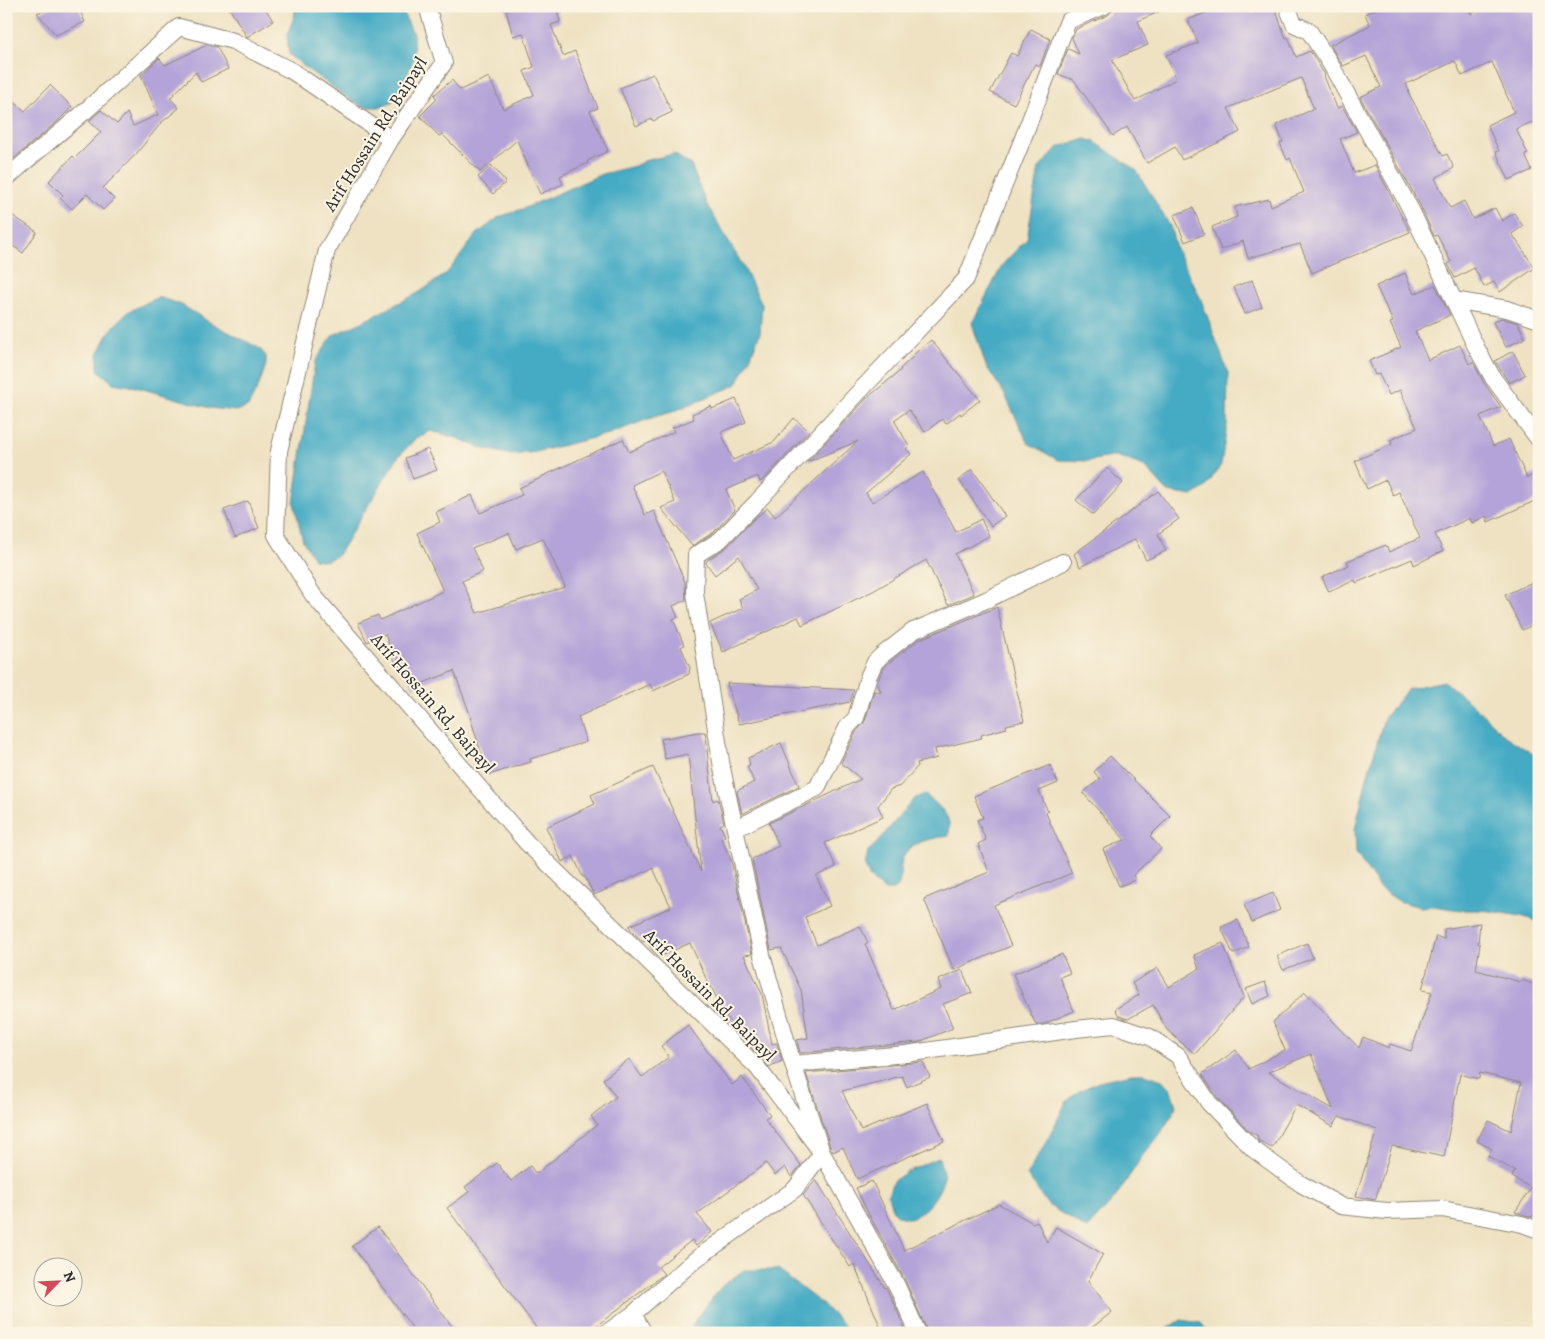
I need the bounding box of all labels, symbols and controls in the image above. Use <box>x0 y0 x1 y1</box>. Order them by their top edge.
street label: Arif Hossain Rd, Baipayl <box>317 52 433 217</box>
street label: Arif Hossain Rd, Baipayl <box>365 627 501 778</box>
street label: Arif Hossain Rd, Baipayl <box>638 923 782 1067</box>
north arrow <box>32 1256 82 1306</box>
text: N <box>59 1268 80 1285</box>

